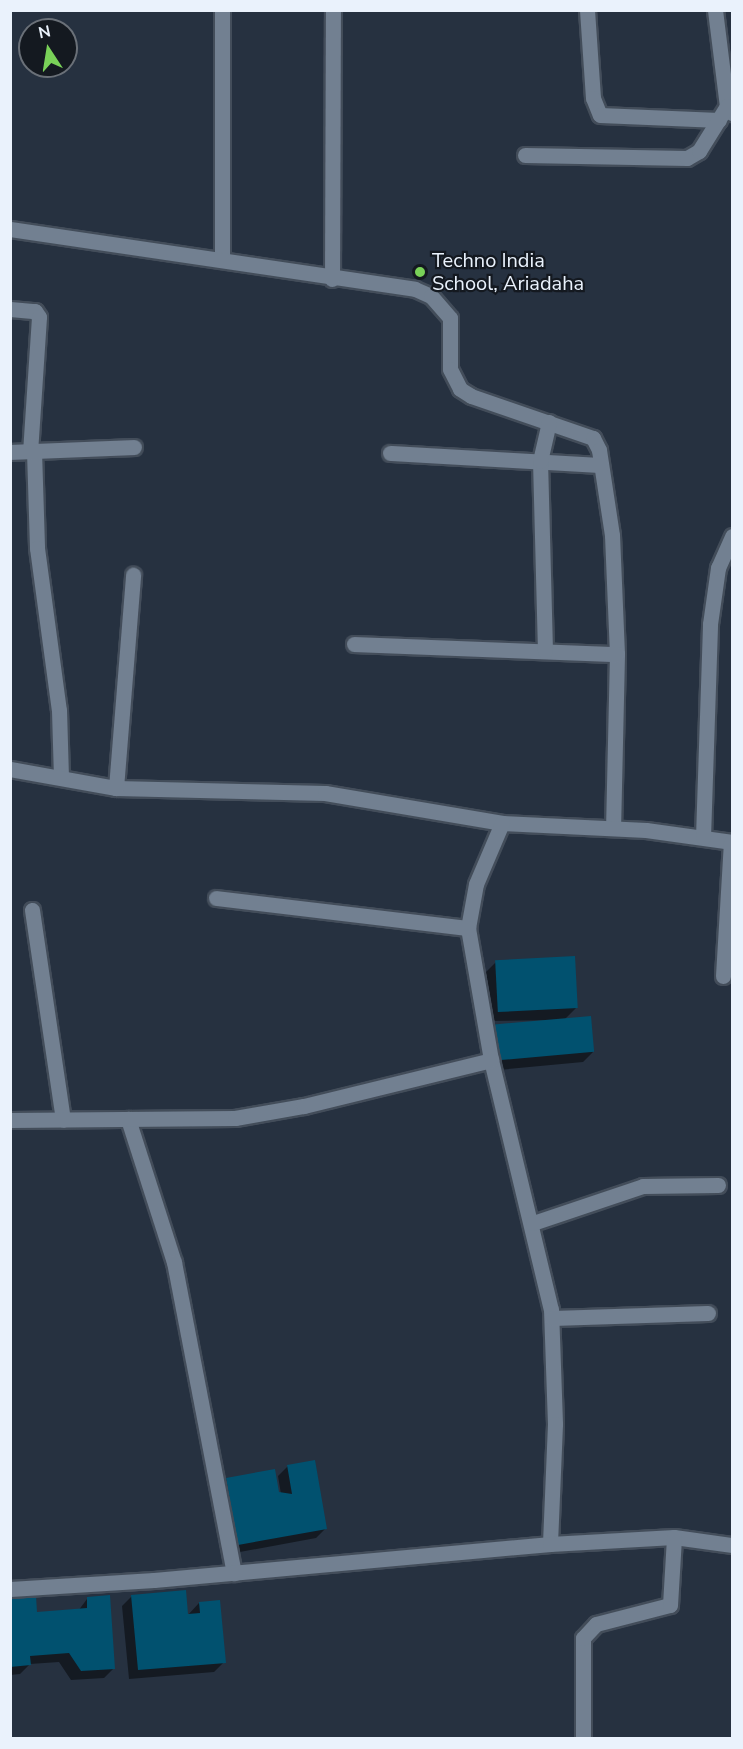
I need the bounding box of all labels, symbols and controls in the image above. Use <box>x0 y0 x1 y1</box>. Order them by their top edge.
north arrow <box>18 18 78 78</box>
text: N <box>37 20 53 44</box>
place label: Techno India School, Ariadaha <box>432 248 584 295</box>
marker: Techno India School, Ariadaha <box>413 265 427 279</box>

